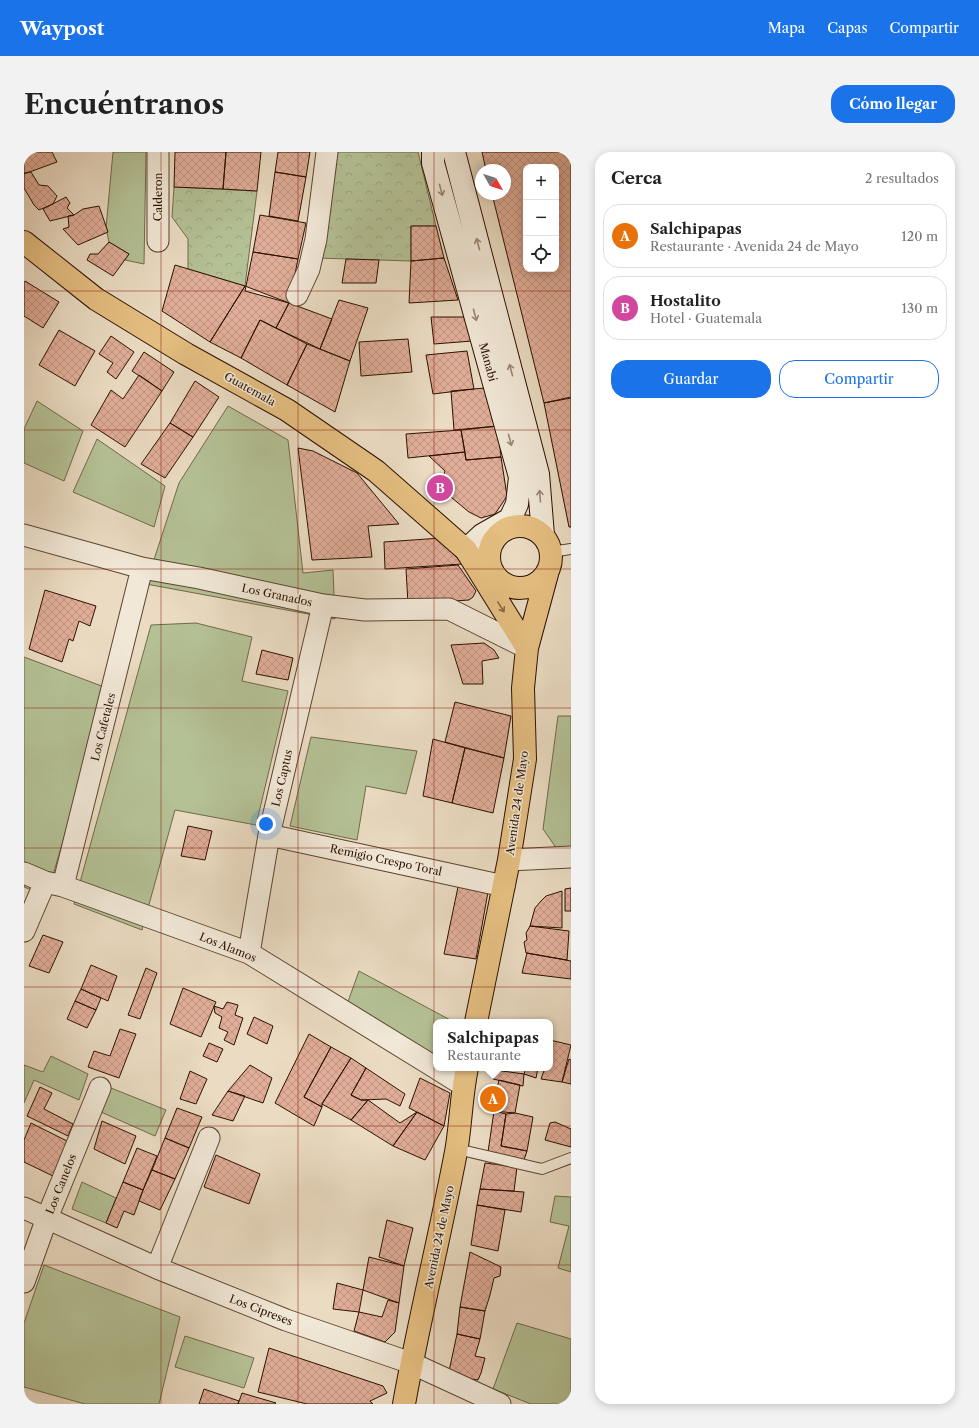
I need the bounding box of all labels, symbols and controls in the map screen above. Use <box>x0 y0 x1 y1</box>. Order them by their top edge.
text: Waypost <box>20 17 104 40</box>
text: Mapa <box>768 19 805 37</box>
text: Capas <box>827 19 868 37</box>
text: Compartir <box>890 19 959 37</box>
button: Cómo llegar <box>831 85 955 123</box>
text: Encuéntranos <box>24 87 224 121</box>
north arrow <box>475 164 511 200</box>
map controls <box>523 164 559 272</box>
button: + <box>523 164 559 200</box>
text: Cerca <box>611 168 662 188</box>
text: 2 resultados <box>865 170 939 186</box>
street label: Calderon <box>151 173 165 221</box>
one-way arrow <box>438 183 445 196</box>
button: − <box>523 200 559 236</box>
text: Salchipapas <box>650 219 742 238</box>
text: A <box>620 228 630 244</box>
text: 120 m <box>901 228 938 244</box>
button: locate <box>523 236 559 272</box>
one-way arrow <box>474 238 482 251</box>
text: Restaurante · Avenida 24 de Mayo <box>650 238 859 254</box>
text: Hostalito <box>650 291 721 310</box>
text: B <box>620 300 630 316</box>
text: 130 m <box>902 300 938 316</box>
one-way arrow <box>472 308 480 321</box>
text: Hotel · Guatemala <box>650 310 762 326</box>
street label: Manabí <box>476 341 500 384</box>
button: Guardar <box>611 360 771 398</box>
button: Compartir <box>779 360 939 398</box>
one-way arrow <box>507 364 514 377</box>
street label: Guatemala <box>222 369 278 409</box>
one-way arrow <box>507 434 514 447</box>
pin: B <box>427 473 453 503</box>
one-way arrow <box>536 490 544 503</box>
street label: Los Granados <box>240 581 314 609</box>
one-way arrow <box>498 601 506 613</box>
street label: Los Cafetales <box>88 691 118 763</box>
street label: Los Captus <box>269 748 295 808</box>
street label: Avenida 24 de Mayo <box>503 750 531 857</box>
your location <box>256 814 276 834</box>
street label: Remigio Crespo Toral <box>329 841 444 879</box>
street label: Los Alamos <box>197 929 259 965</box>
popup <box>433 1019 553 1071</box>
text: Salchipapas <box>447 1028 539 1047</box>
text: Restaurante <box>447 1047 521 1063</box>
pin: A <box>480 1084 506 1114</box>
street label: Los Canelos <box>43 1152 80 1216</box>
street label: Avenida 24 de Mayo <box>421 1184 457 1291</box>
street label: Los Cipreses <box>227 1292 295 1329</box>

